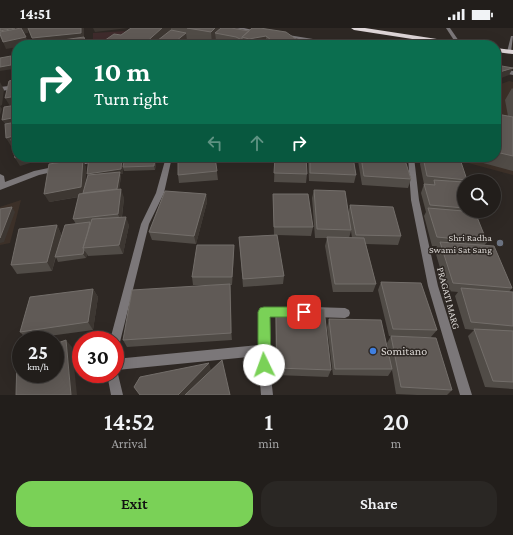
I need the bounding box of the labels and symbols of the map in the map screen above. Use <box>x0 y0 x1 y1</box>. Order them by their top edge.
place label: Shri Radha Swami Sat Sang <box>429 232 492 255</box>
marker: Shri Radha Swami Sat Sang <box>495 238 505 248</box>
street label: PRAGATI MARG <box>435 266 462 330</box>
pin <box>287 295 321 329</box>
speed limit sign: 30 <box>72 331 124 383</box>
position arrow <box>243 344 285 386</box>
place label: Somitano <box>381 344 427 358</box>
marker: Somitano <box>368 346 378 356</box>

